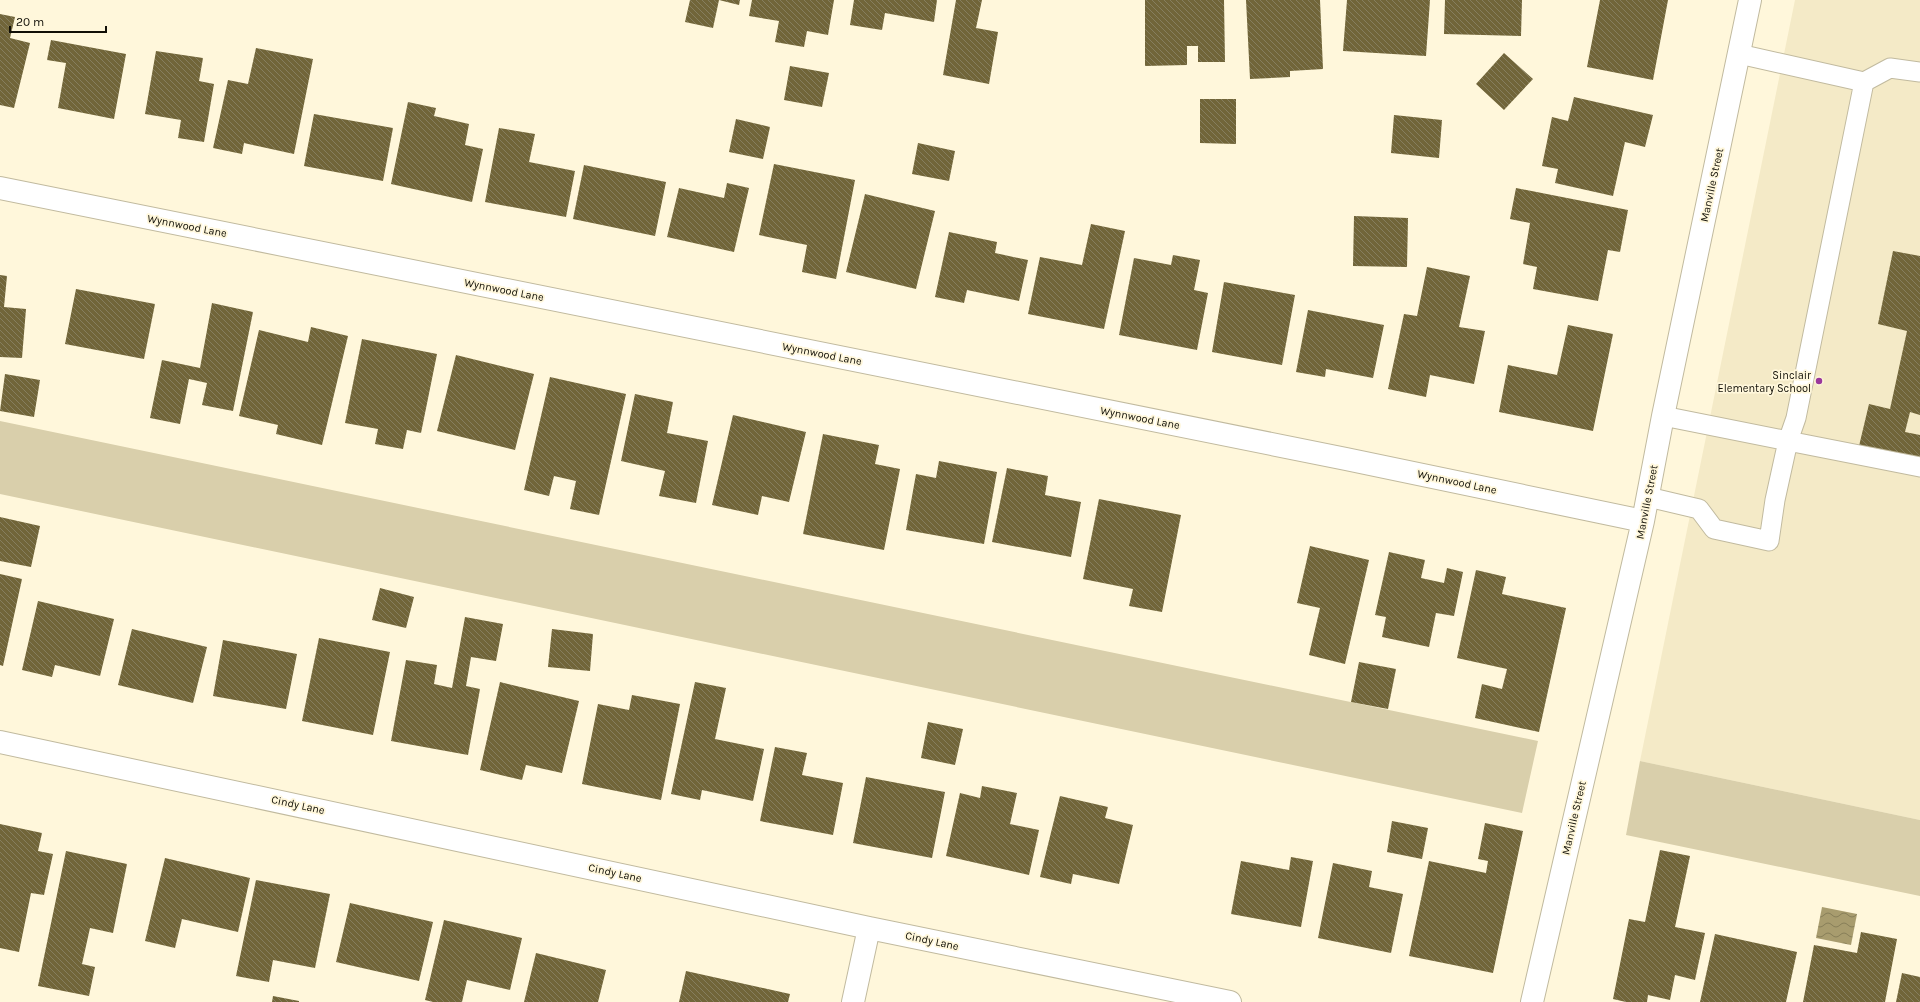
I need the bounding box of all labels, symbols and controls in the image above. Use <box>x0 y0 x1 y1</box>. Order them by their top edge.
scale bar <box>10 8 106 34</box>
text: 20 m <box>16 15 44 29</box>
street label: Manville Street <box>1698 147 1726 223</box>
street label: Wynnwood Lane <box>146 212 228 240</box>
street label: Wynnwood Lane <box>463 276 545 304</box>
street label: Wynnwood Lane <box>781 340 863 368</box>
place label: Sinclair Elementary School <box>1718 369 1811 395</box>
marker: Sinclair Elementary School <box>1814 376 1824 386</box>
street label: Wynnwood Lane <box>1099 404 1181 432</box>
street label: Manville Street <box>1633 464 1661 540</box>
street label: Wynnwood Lane <box>1416 467 1498 497</box>
street label: Manville Street <box>1559 780 1589 856</box>
street label: Cindy Lane <box>270 793 326 817</box>
street label: Cindy Lane <box>587 861 643 885</box>
street label: Cindy Lane <box>904 929 960 953</box>

